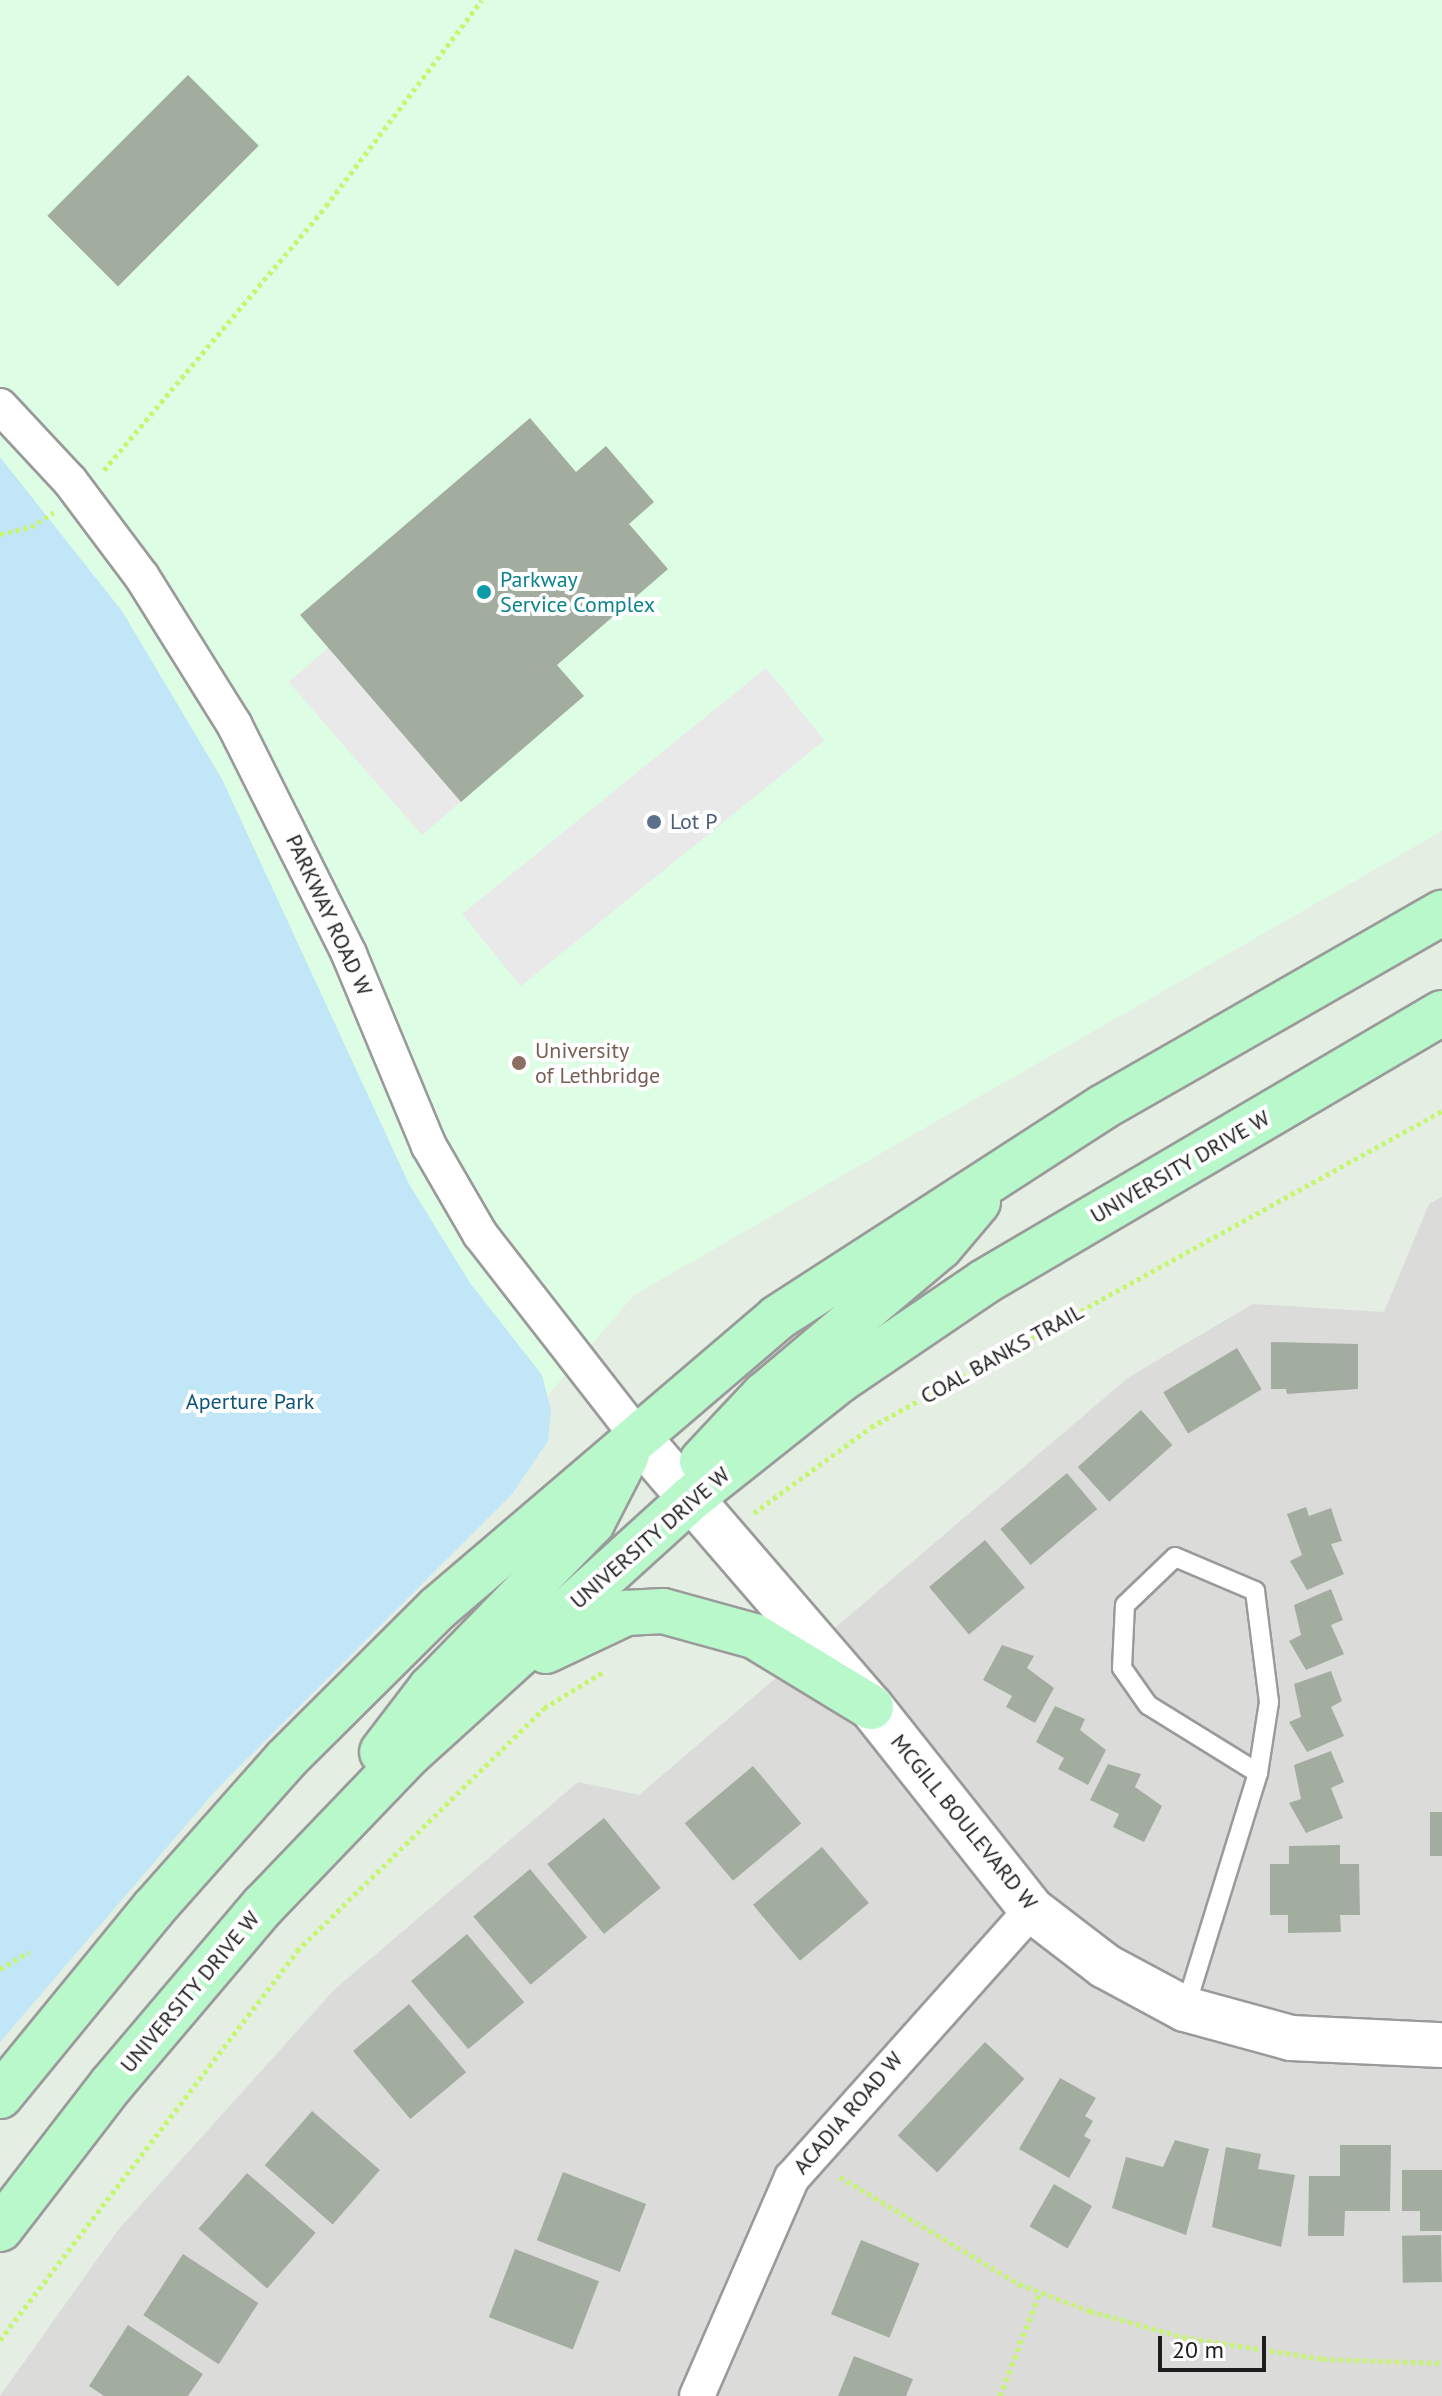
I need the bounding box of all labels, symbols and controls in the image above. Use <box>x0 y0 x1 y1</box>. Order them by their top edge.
place label: Parkway Service Complex <box>500 566 655 618</box>
marker: Parkway Service Complex <box>475 583 493 601</box>
place label: Lot P <box>670 809 717 835</box>
marker: Lot P <box>645 813 663 831</box>
street label: PARKWAY ROAD W <box>280 830 378 1000</box>
place label: University of Lethbridge <box>535 1037 660 1088</box>
marker: University of Lethbridge <box>510 1054 528 1072</box>
street label: UNIVERSITY DRIVE W <box>1085 1105 1275 1229</box>
street label: COAL BANKS TRAIL <box>915 1298 1089 1410</box>
park label: Aperture Park <box>186 1389 314 1415</box>
street label: UNIVERSITY DRIVE W <box>565 1461 735 1615</box>
street label: MCGILL BOULEVARD W <box>885 1729 1043 1915</box>
street label: UNIVERSITY DRIVE W <box>115 1906 265 2078</box>
street label: ACADIA ROAD W <box>787 2046 909 2180</box>
scale bar <box>1162 2320 1270 2370</box>
text: 20 m <box>1172 2334 1224 2365</box>

